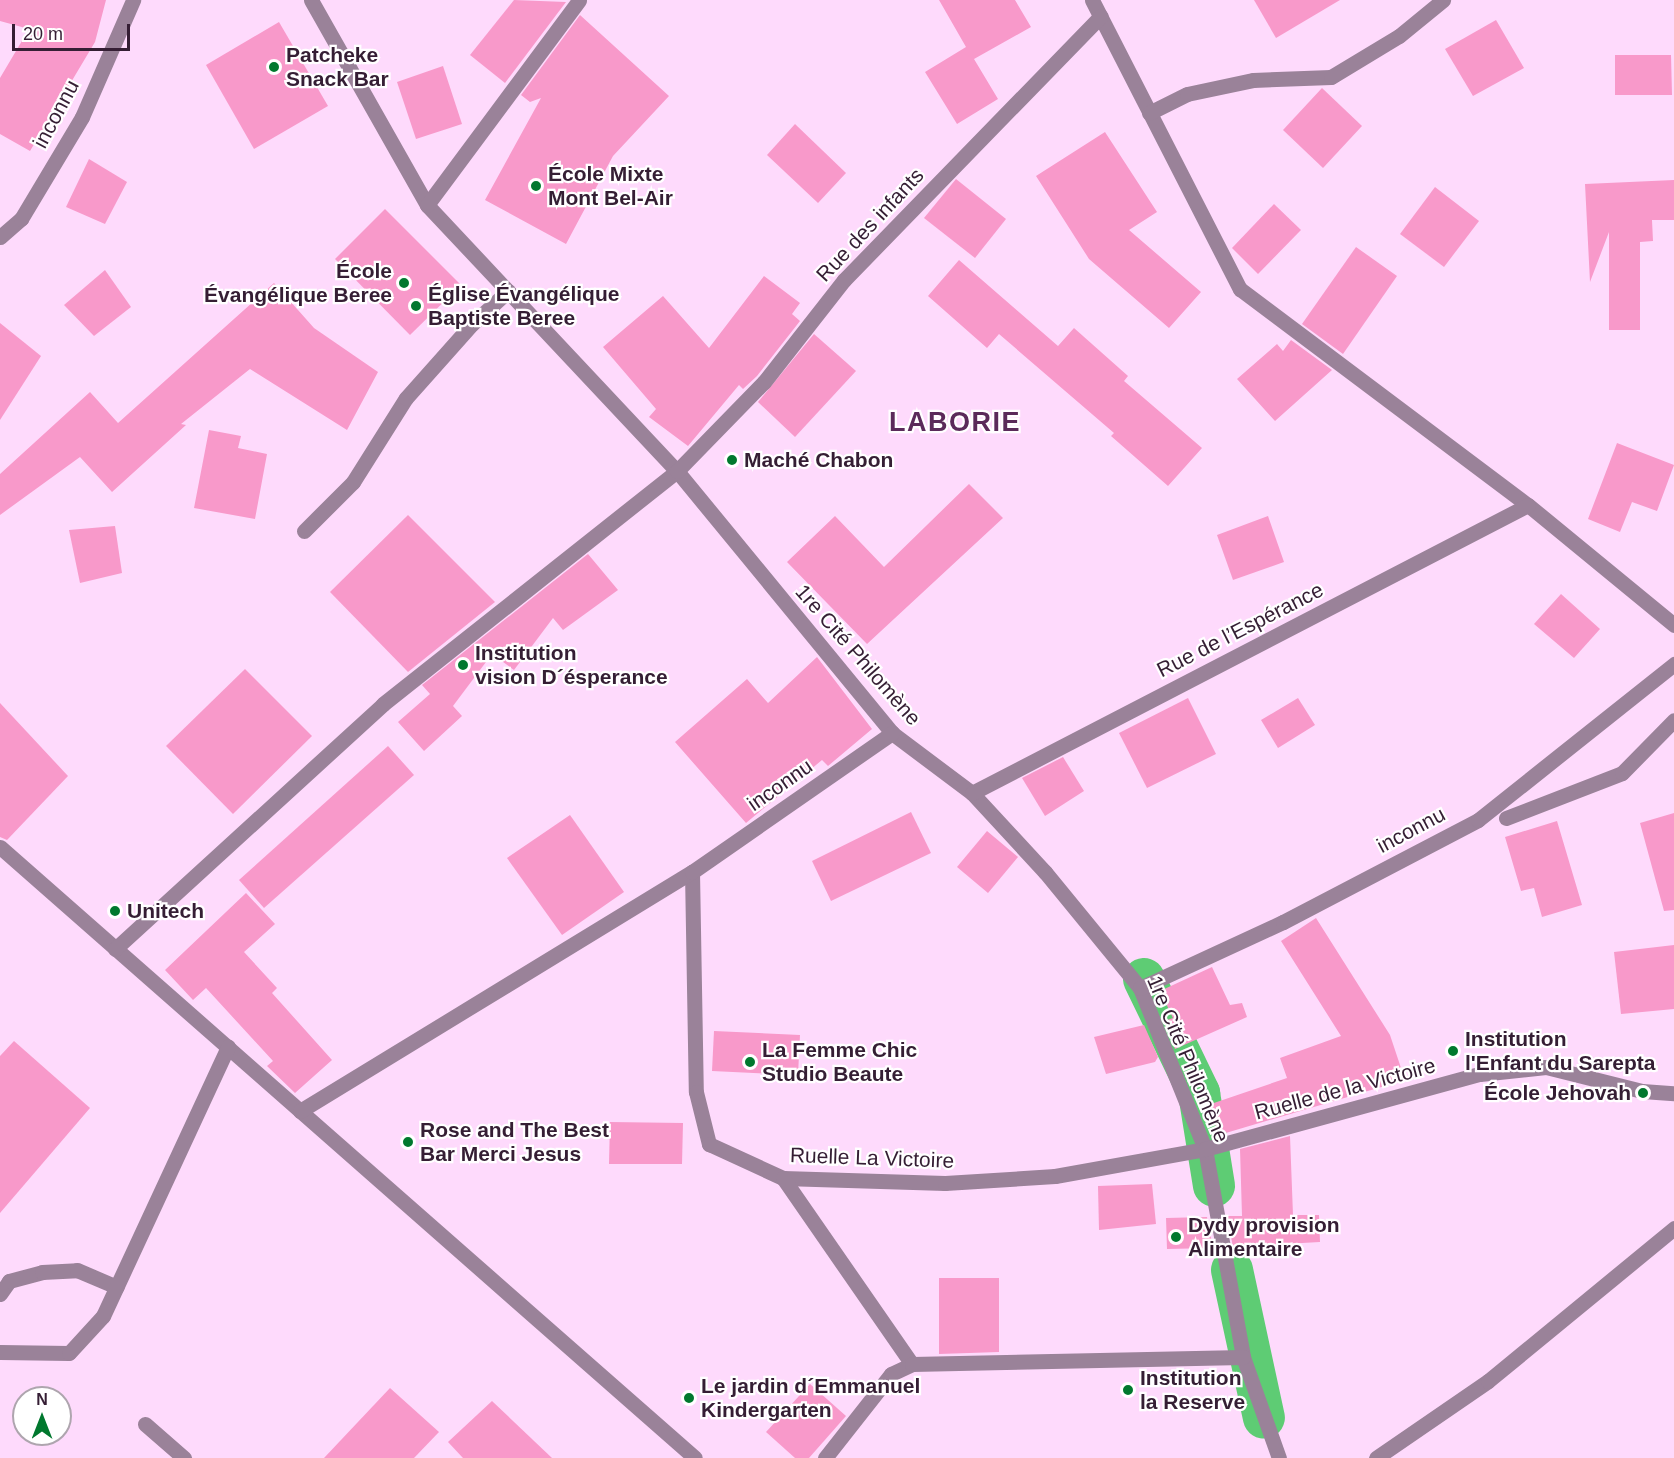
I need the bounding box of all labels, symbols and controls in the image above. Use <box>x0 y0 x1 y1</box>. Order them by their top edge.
scale bar <box>15 12 134 50</box>
text: 20 m <box>23 24 63 44</box>
place label: Patcheke Snack Bar <box>286 42 389 92</box>
marker: Patcheke Snack Bar <box>267 60 281 74</box>
street label: inconnu <box>28 76 84 152</box>
place label: École Mixte Mont Bel-Air <box>548 161 673 211</box>
street label: Rue des infants <box>811 163 929 287</box>
marker: École Mixte Mont Bel-Air <box>529 179 543 193</box>
place label: École Évangélique Beree <box>204 258 392 308</box>
marker: École Évangélique Beree <box>397 276 411 290</box>
place label: Église Évangélique Baptiste Beree <box>428 281 619 331</box>
marker: Église Évangélique Baptiste Beree <box>409 299 423 313</box>
district label: LABORIE <box>889 407 1021 439</box>
place label: Maché Chabon <box>744 447 893 473</box>
marker: Maché Chabon <box>725 453 739 467</box>
street label: Rue de l’Espérance <box>1153 577 1327 683</box>
street label: 1re Cité Philomène <box>790 579 926 731</box>
place label: Institution vision D´ésperance <box>475 640 668 690</box>
marker: Institution vision D´ésperance <box>456 658 470 672</box>
street label: inconnu <box>743 754 817 816</box>
street label: inconnu <box>1373 802 1449 858</box>
place label: Unitech <box>127 898 204 924</box>
marker: Unitech <box>108 904 122 918</box>
street label: 1re Cité Philomène <box>1142 972 1234 1146</box>
place label: Institution l'Enfant du Sarepta <box>1465 1026 1656 1076</box>
place label: La Femme Chic Studio Beaute <box>762 1037 917 1087</box>
marker: Institution l'Enfant du Sarepta <box>1446 1044 1460 1058</box>
street label: Ruelle de la Victoire <box>1252 1053 1438 1125</box>
marker: La Femme Chic Studio Beaute <box>743 1055 757 1069</box>
place label: École Jehovah <box>1484 1080 1631 1106</box>
marker: École Jehovah <box>1636 1086 1650 1100</box>
place label: Rose and The Best Bar Merci Jesus <box>420 1117 609 1167</box>
marker: Rose and The Best Bar Merci Jesus <box>401 1135 415 1149</box>
street label: Ruelle La Victoire <box>790 1143 954 1173</box>
place label: Dydy provision Alimentaire <box>1188 1212 1340 1262</box>
marker: Dydy provision Alimentaire <box>1169 1230 1183 1244</box>
place label: Institution la Reserve <box>1140 1365 1245 1415</box>
place label: Le jardin d´Emmanuel Kindergarten <box>701 1373 920 1423</box>
marker: Institution la Reserve <box>1121 1383 1135 1397</box>
north arrow <box>12 1386 72 1446</box>
text: N <box>36 1391 48 1408</box>
marker: Le jardin d´Emmanuel Kindergarten <box>682 1391 696 1405</box>

